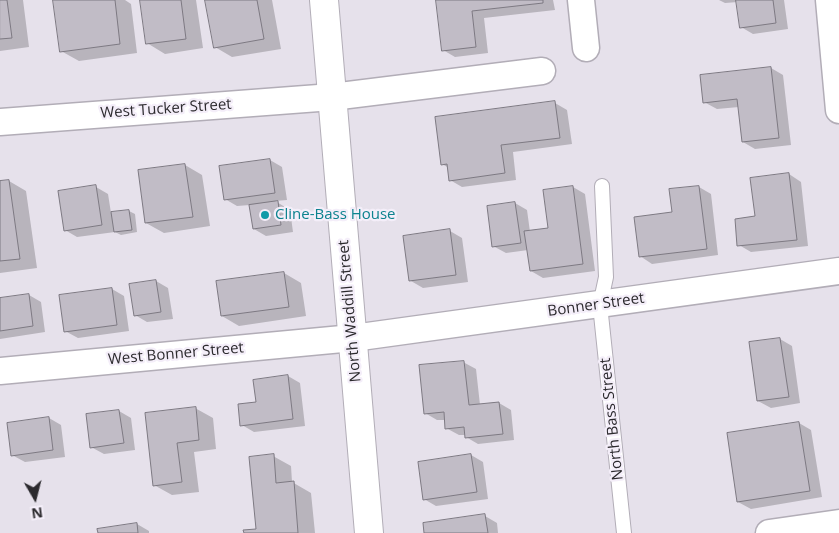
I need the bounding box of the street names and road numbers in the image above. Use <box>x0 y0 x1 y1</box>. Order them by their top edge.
street label: West Tucker Street <box>100 95 232 123</box>
street label: North Waddill Street <box>335 239 365 383</box>
street label: Bonner Street <box>546 289 646 321</box>
street label: West Bonner Street <box>107 339 245 369</box>
street label: North Bass Street <box>597 357 627 481</box>

